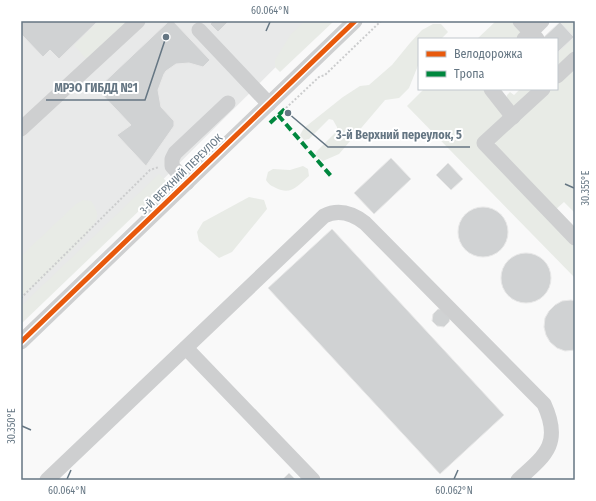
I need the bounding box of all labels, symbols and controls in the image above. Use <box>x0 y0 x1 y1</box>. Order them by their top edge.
text: 60.064°N <box>251 5 289 17</box>
legend <box>418 38 558 90</box>
text: Велодорожка <box>454 47 523 61</box>
text: Тропа <box>454 67 485 81</box>
callout: МРЭО ГИБДД №1 <box>46 76 145 100</box>
text: МРЭО ГИБДД №1 <box>54 81 138 95</box>
callout: 3-й Верхний переулок, 5 <box>328 123 470 147</box>
text: 3-й Верхний переулок, 5 <box>335 128 462 142</box>
street label: 3-Й ВЕРХНИЙ ПЕРЕУЛОК <box>137 131 225 217</box>
text: 30.355°E <box>580 170 592 205</box>
text: 30.350°E <box>6 408 18 444</box>
text: 60.064°N <box>48 485 86 497</box>
text: 60.062°N <box>435 485 473 497</box>

